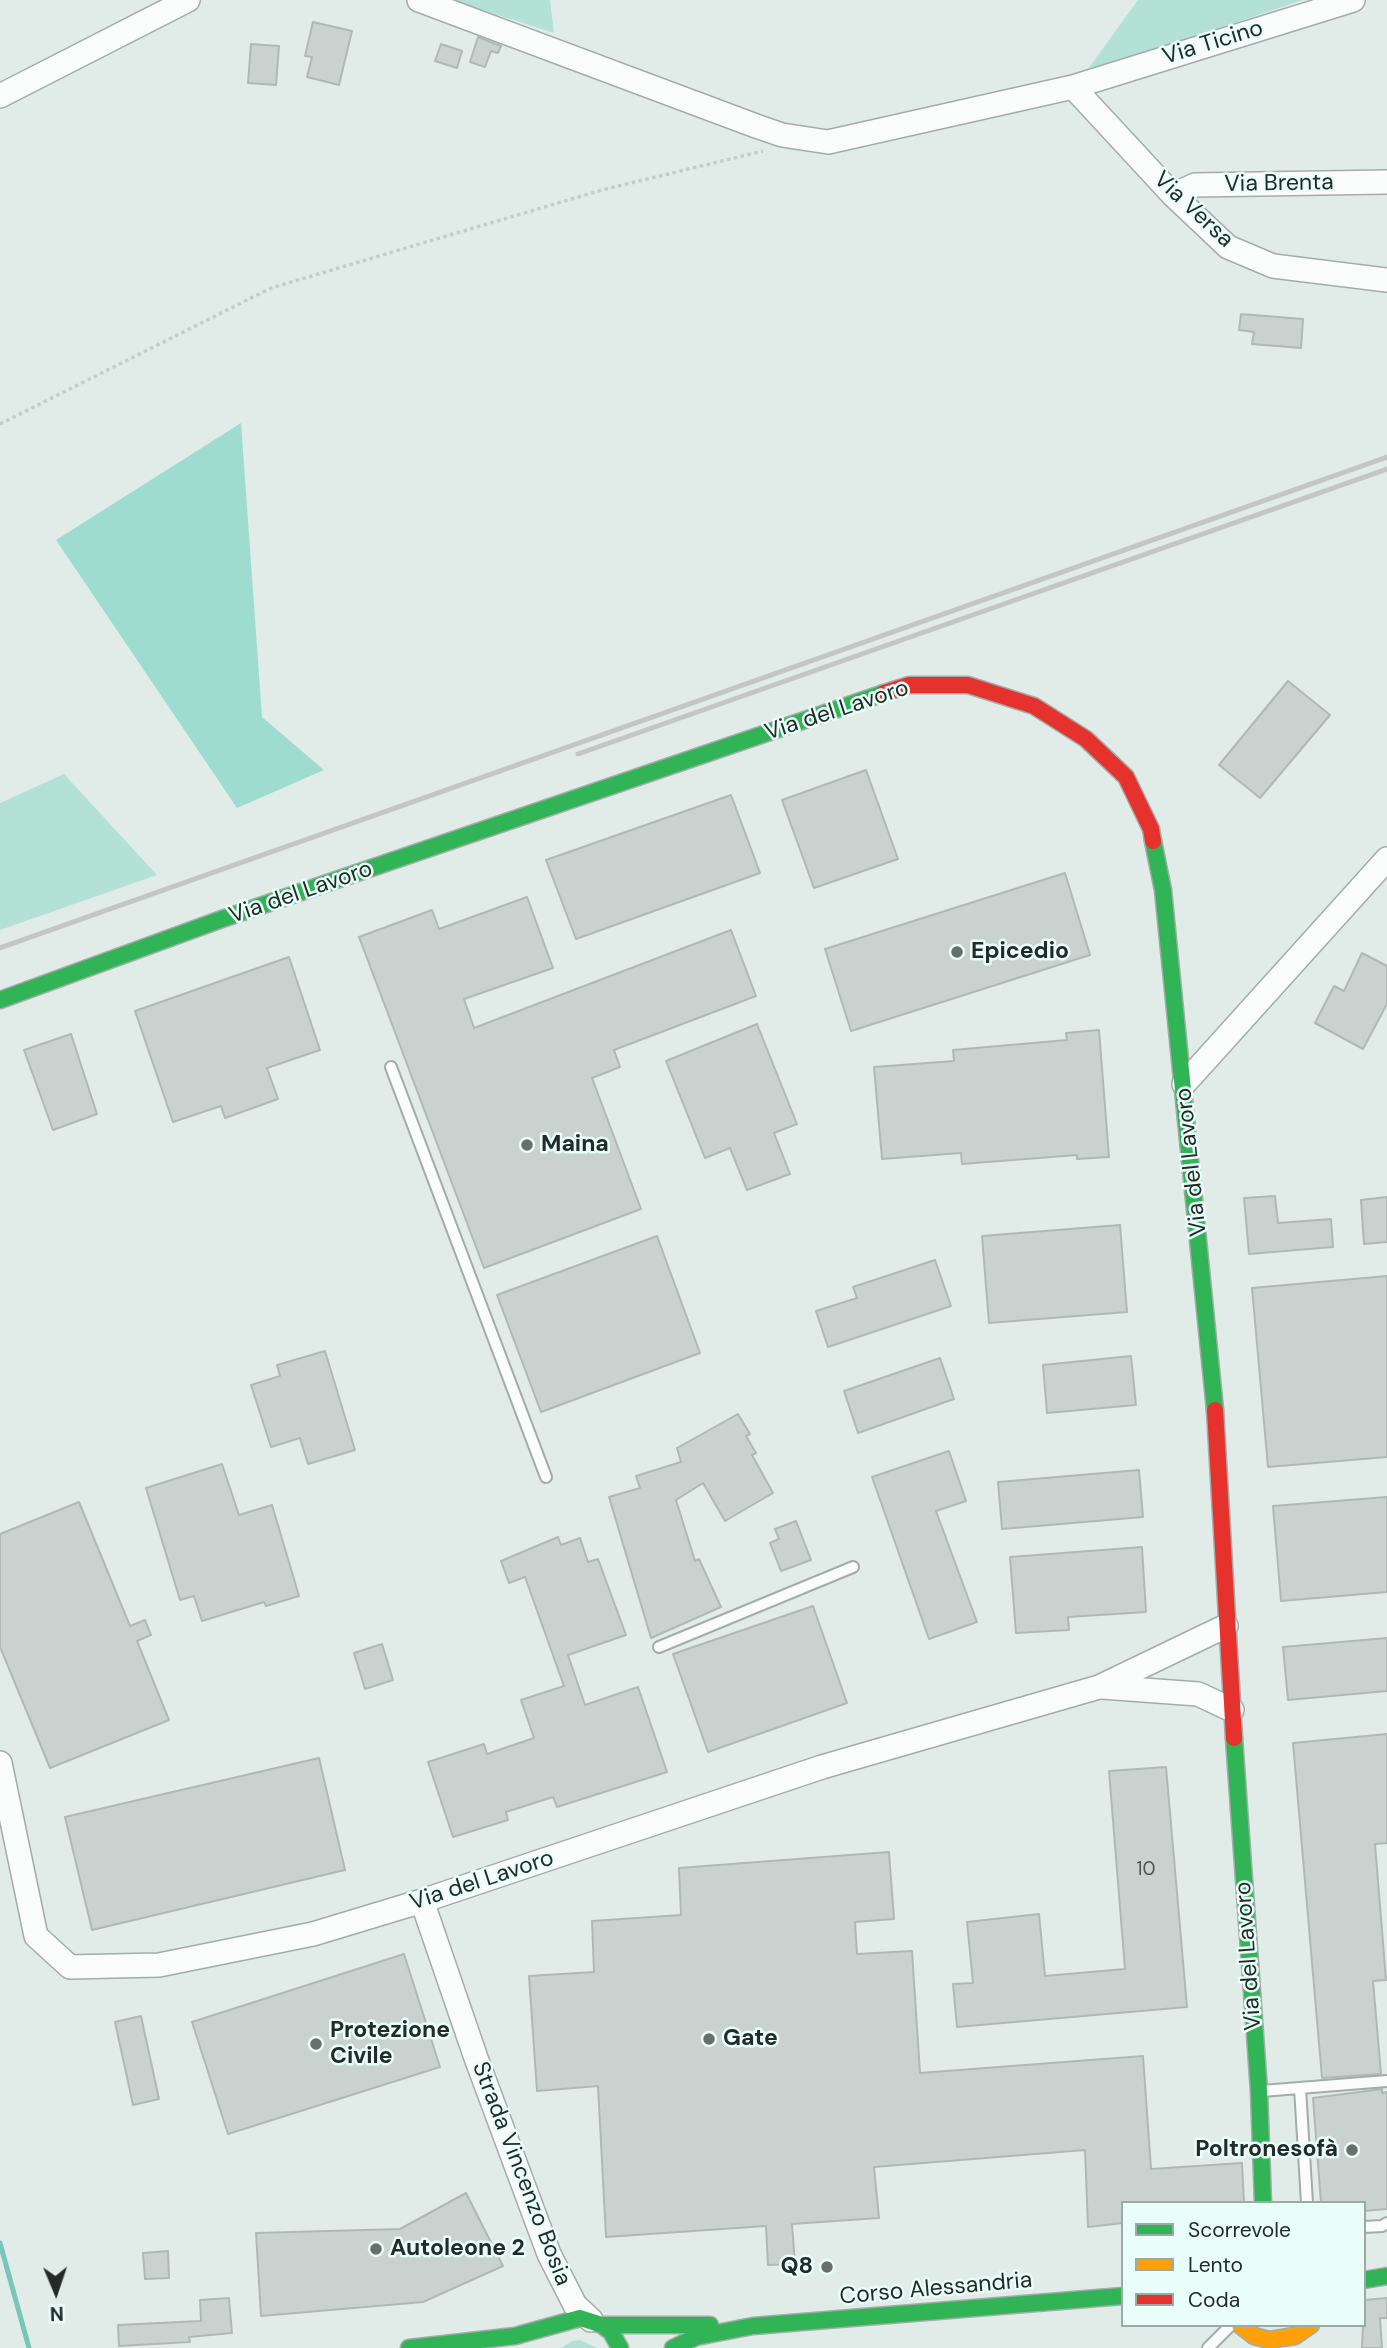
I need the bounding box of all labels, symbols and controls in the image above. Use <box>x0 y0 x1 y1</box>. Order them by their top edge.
street label: Via Ticino <box>1159 15 1267 71</box>
street label: Via Versa <box>1147 166 1239 254</box>
street label: Via Brenta <box>1224 169 1334 199</box>
street label: Via del Lavoro <box>762 675 912 747</box>
street label: Via del Lavoro <box>226 856 376 930</box>
place label: Epicedio <box>971 938 1069 966</box>
marker: Epicedio <box>949 944 965 960</box>
street label: Via del Lavoro <box>1170 1086 1214 1238</box>
place label: Maina <box>541 1131 609 1159</box>
marker: Maina <box>519 1137 535 1153</box>
street label: Via del Lavoro <box>407 1845 557 1917</box>
house number: 10 <box>1137 1859 1155 1881</box>
street label: Via del Lavoro <box>1230 1881 1268 2031</box>
place label: Protezione Civile <box>330 2017 450 2071</box>
place label: Gate <box>723 2025 778 2053</box>
marker: Gate <box>701 2031 717 2047</box>
marker: Protezione Civile <box>308 2036 324 2052</box>
street label: Strada Vincenzo Bosia <box>466 2058 576 2290</box>
place label: Poltronesofà <box>1195 2136 1338 2164</box>
marker: Poltronesofà <box>1344 2142 1360 2158</box>
legend <box>1121 2201 1366 2327</box>
text: Scorrevole <box>1188 2216 1291 2244</box>
place label: Autoleone 2 <box>390 2235 525 2263</box>
marker: Autoleone 2 <box>368 2241 384 2257</box>
text: Lento <box>1188 2251 1243 2279</box>
place label: Q8 <box>780 2253 813 2281</box>
north arrow <box>21 2257 91 2327</box>
marker: Q8 <box>819 2259 835 2275</box>
street label: Corso Alessandria <box>839 2267 1033 2311</box>
text: Coda <box>1188 2286 1240 2314</box>
text: N <box>49 2301 64 2326</box>

